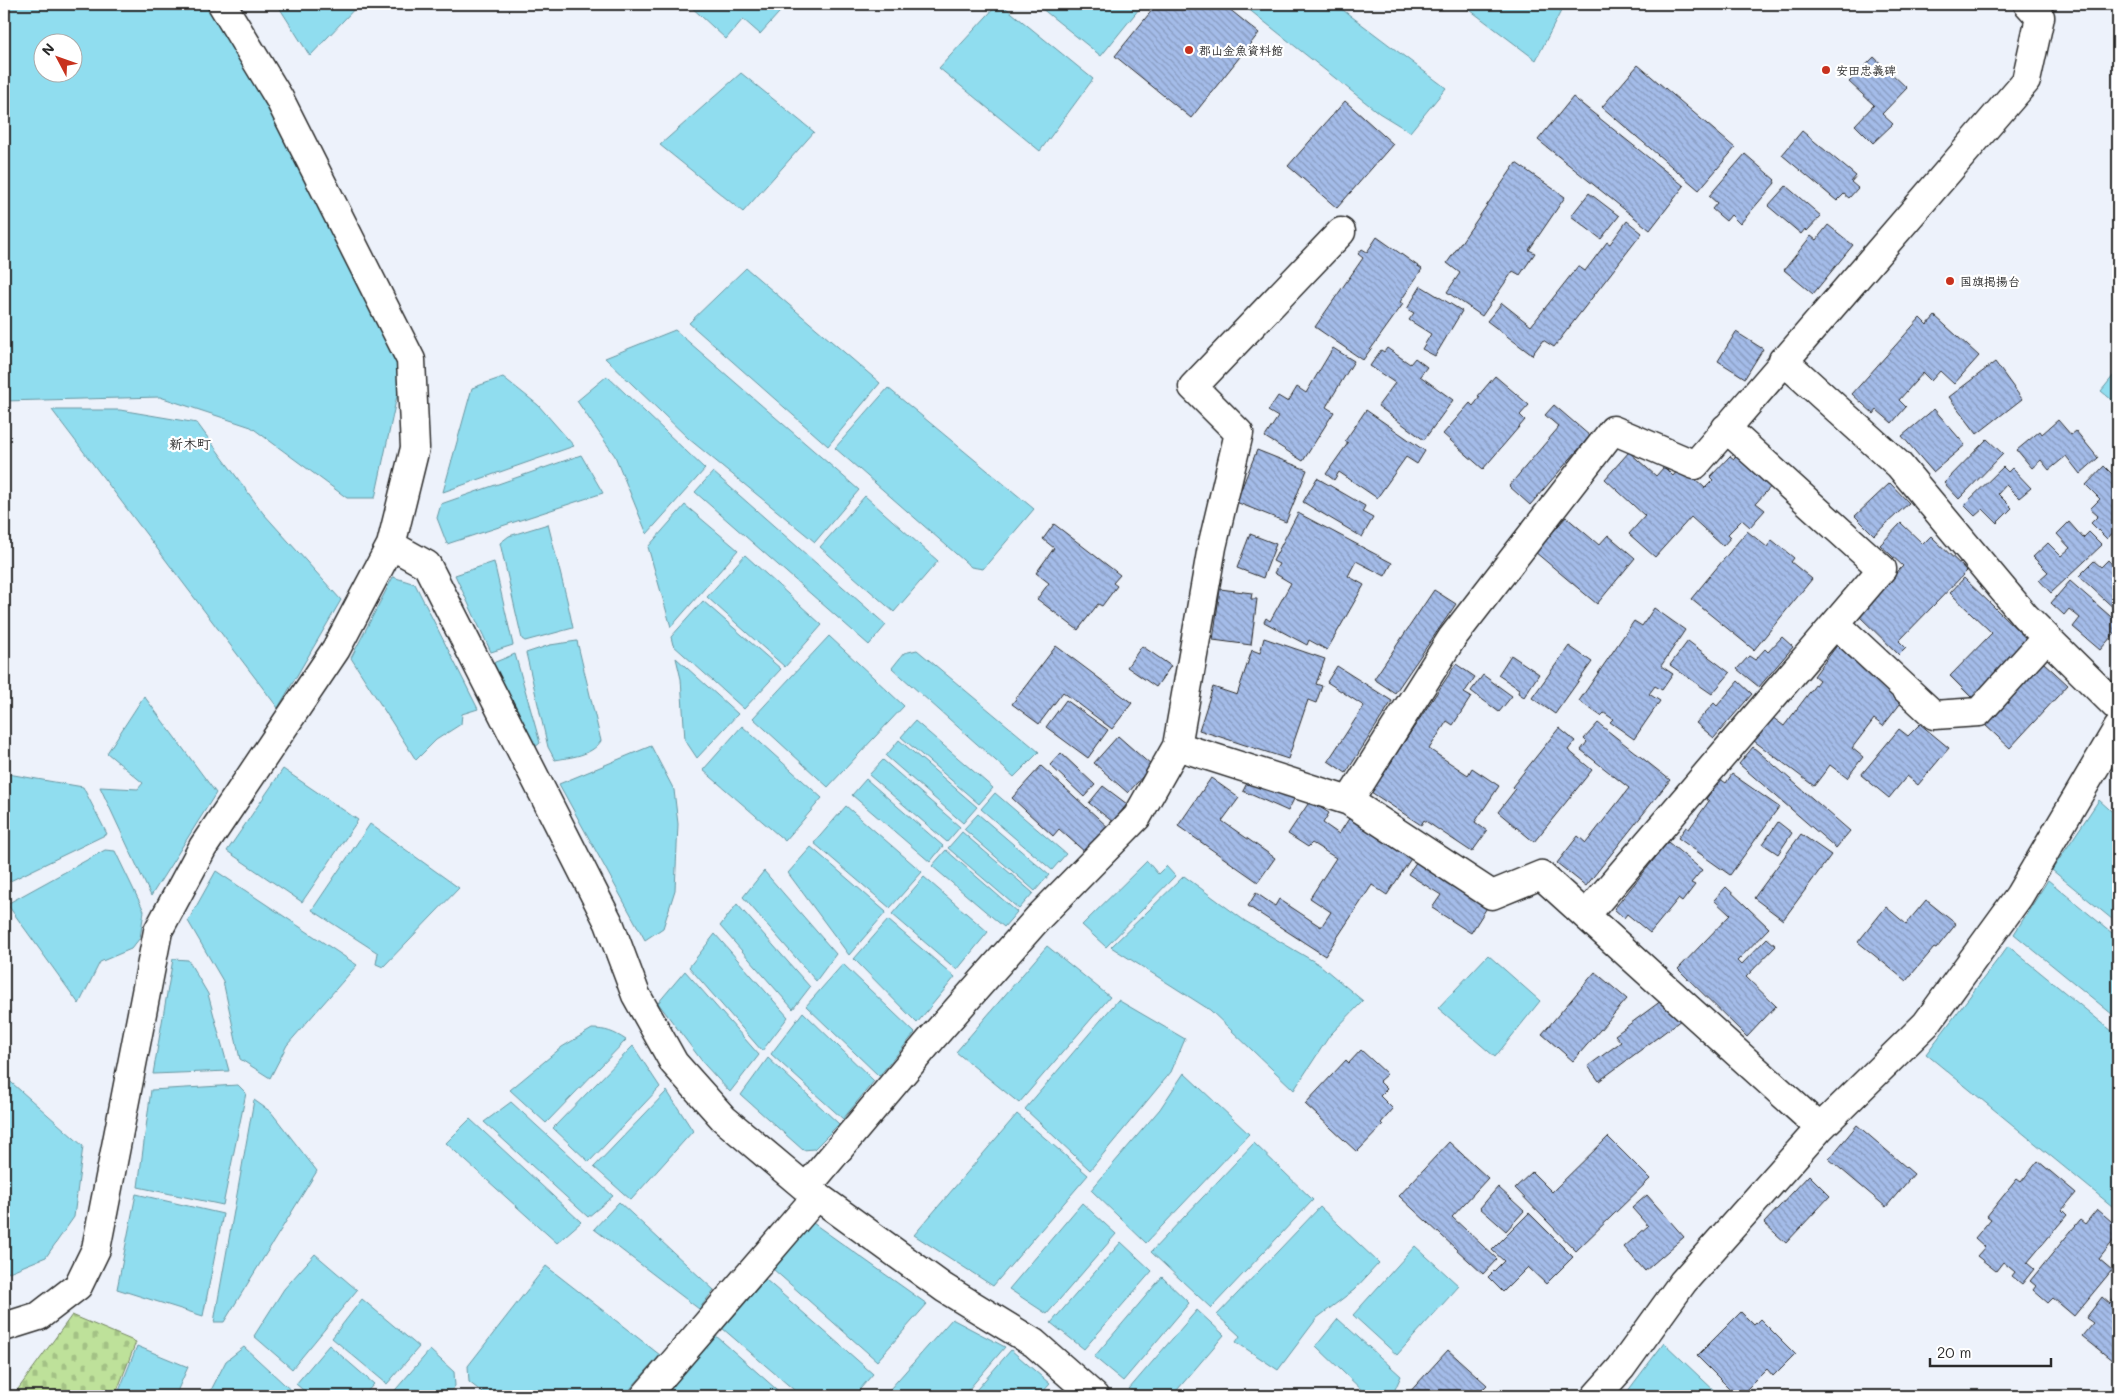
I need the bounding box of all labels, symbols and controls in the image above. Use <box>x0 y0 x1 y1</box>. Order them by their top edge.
north arrow <box>32 32 82 82</box>
text: N <box>37 39 58 59</box>
place label: 郡山金魚資料館 <box>1199 42 1283 58</box>
marker: 郡山金魚資料館 <box>1183 44 1195 56</box>
place label: 安田忠義碑 <box>1836 62 1896 78</box>
marker: 安田忠義碑 <box>1820 64 1832 76</box>
place label: 国旗掲揚台 <box>1960 273 2020 289</box>
marker: 国旗掲揚台 <box>1944 275 1956 287</box>
district label: 新木町 <box>169 434 211 453</box>
scale bar <box>1930 1335 2051 1367</box>
text: 20 m <box>1937 1342 1971 1362</box>

